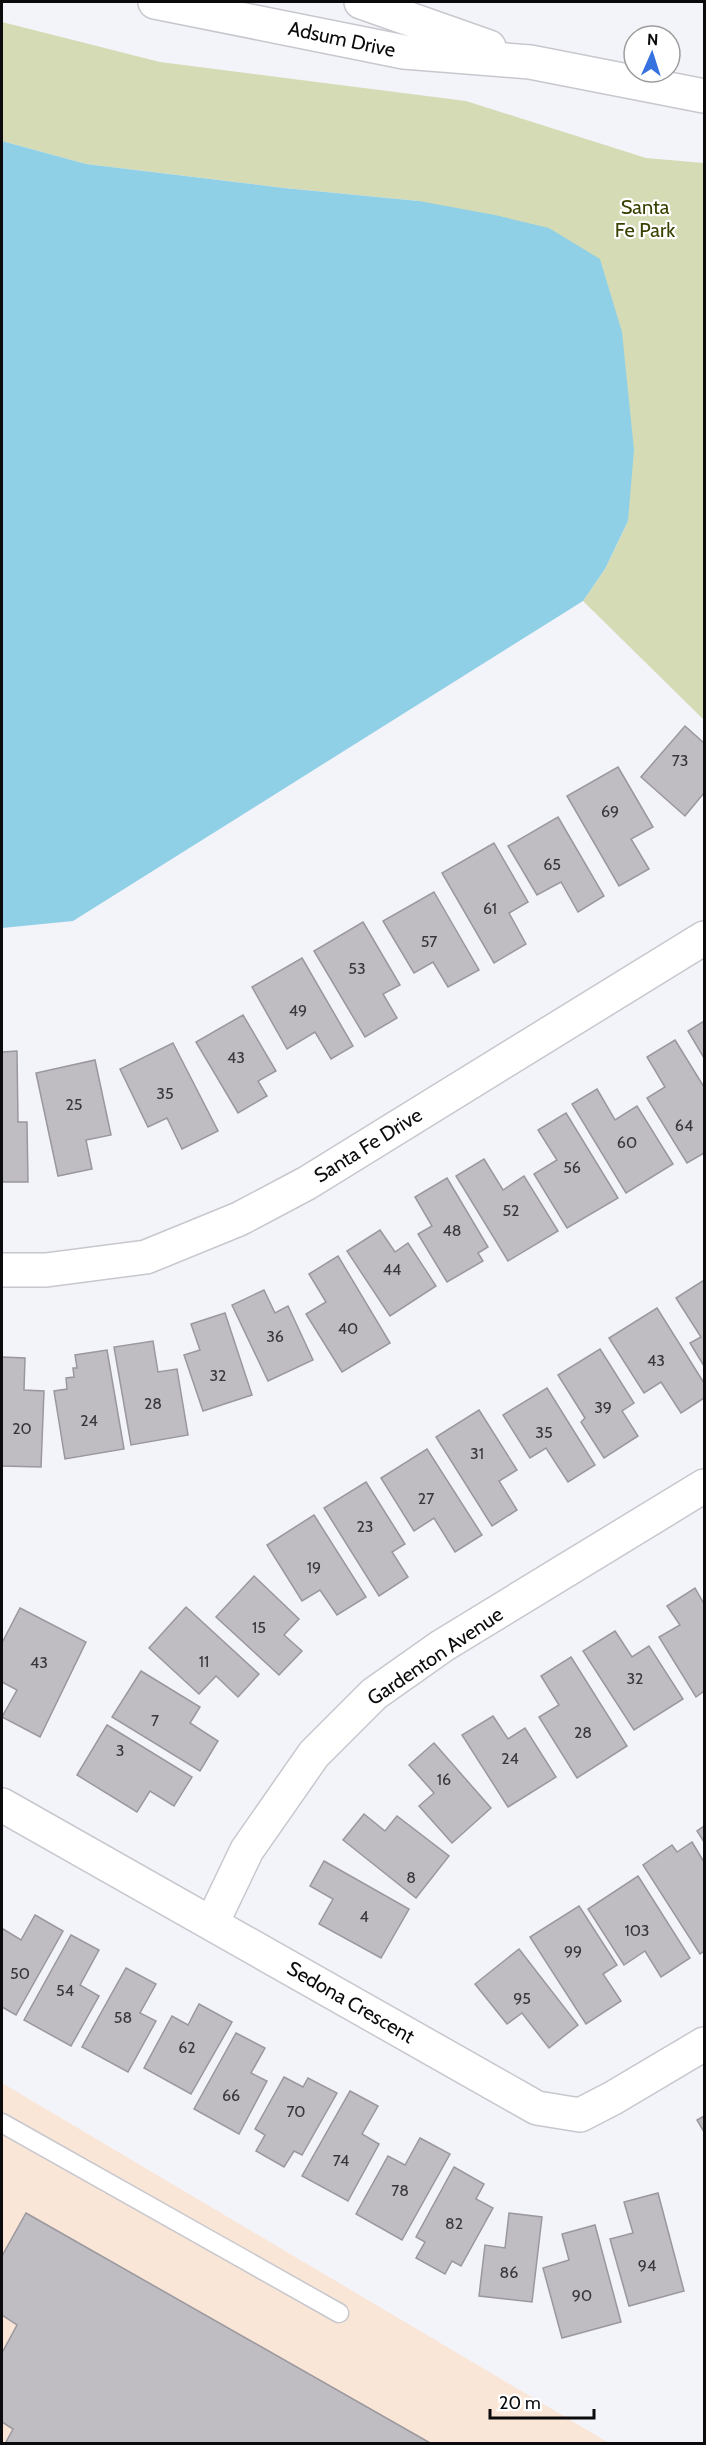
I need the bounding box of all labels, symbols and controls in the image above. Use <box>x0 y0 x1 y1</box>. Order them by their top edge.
street label: Adsum Drive <box>286 16 398 62</box>
north arrow <box>622 24 682 84</box>
text: N <box>647 30 659 49</box>
park label: Santa Fe Park <box>615 195 675 242</box>
house number: 73 <box>672 751 688 770</box>
house number: 69 <box>601 802 619 821</box>
house number: 65 <box>543 855 561 874</box>
house number: 61 <box>483 899 497 918</box>
house number: 57 <box>421 932 437 951</box>
house number: 53 <box>348 959 366 978</box>
house number: 49 <box>289 1001 307 1020</box>
house number: 43 <box>227 1048 245 1067</box>
house number: 35 <box>156 1084 174 1103</box>
house number: 25 <box>65 1095 83 1114</box>
street label: Santa Fe Drive <box>310 1102 426 1188</box>
house number: 64 <box>675 1116 693 1135</box>
house number: 60 <box>617 1133 637 1152</box>
house number: 56 <box>563 1158 581 1177</box>
house number: 52 <box>502 1201 520 1220</box>
house number: 48 <box>443 1221 461 1240</box>
house number: 44 <box>383 1260 401 1279</box>
house number: 40 <box>338 1319 358 1338</box>
house number: 36 <box>266 1327 284 1346</box>
house number: 43 <box>647 1351 665 1370</box>
house number: 32 <box>209 1366 227 1385</box>
house number: 28 <box>144 1394 162 1413</box>
house number: 39 <box>594 1398 612 1417</box>
house number: 24 <box>80 1411 98 1430</box>
house number: 20 <box>12 1419 32 1438</box>
house number: 35 <box>535 1423 553 1442</box>
house number: 31 <box>470 1444 484 1463</box>
house number: 27 <box>418 1489 434 1508</box>
house number: 23 <box>356 1517 374 1536</box>
house number: 19 <box>307 1558 321 1577</box>
street label: Gardenton Avenue <box>363 1602 507 1710</box>
house number: 15 <box>252 1618 266 1637</box>
house number: 11 <box>199 1652 209 1671</box>
house number: 43 <box>30 1653 48 1672</box>
house number: 32 <box>626 1669 644 1688</box>
house number: 7 <box>151 1711 159 1730</box>
house number: 28 <box>574 1723 592 1742</box>
house number: 3 <box>116 1741 124 1760</box>
house number: 24 <box>501 1749 519 1768</box>
house number: 16 <box>437 1770 451 1789</box>
house number: 8 <box>406 1868 416 1887</box>
house number: 4 <box>359 1907 369 1926</box>
house number: 103 <box>624 1921 650 1940</box>
house number: 99 <box>564 1942 582 1961</box>
street label: Sedona Crescent <box>283 1956 419 2048</box>
house number: 50 <box>10 1964 30 1983</box>
house number: 54 <box>56 1981 74 2000</box>
house number: 95 <box>513 1989 531 2008</box>
house number: 58 <box>114 2008 132 2027</box>
house number: 62 <box>178 2038 196 2057</box>
house number: 66 <box>222 2086 240 2105</box>
house number: 70 <box>286 2102 306 2121</box>
house number: 74 <box>333 2151 349 2170</box>
house number: 78 <box>391 2181 409 2200</box>
house number: 82 <box>445 2214 463 2233</box>
house number: 94 <box>638 2256 656 2275</box>
house number: 86 <box>500 2263 518 2282</box>
house number: 90 <box>572 2286 592 2305</box>
scale bar <box>490 2382 594 2420</box>
text: 20 m <box>499 2392 541 2414</box>

